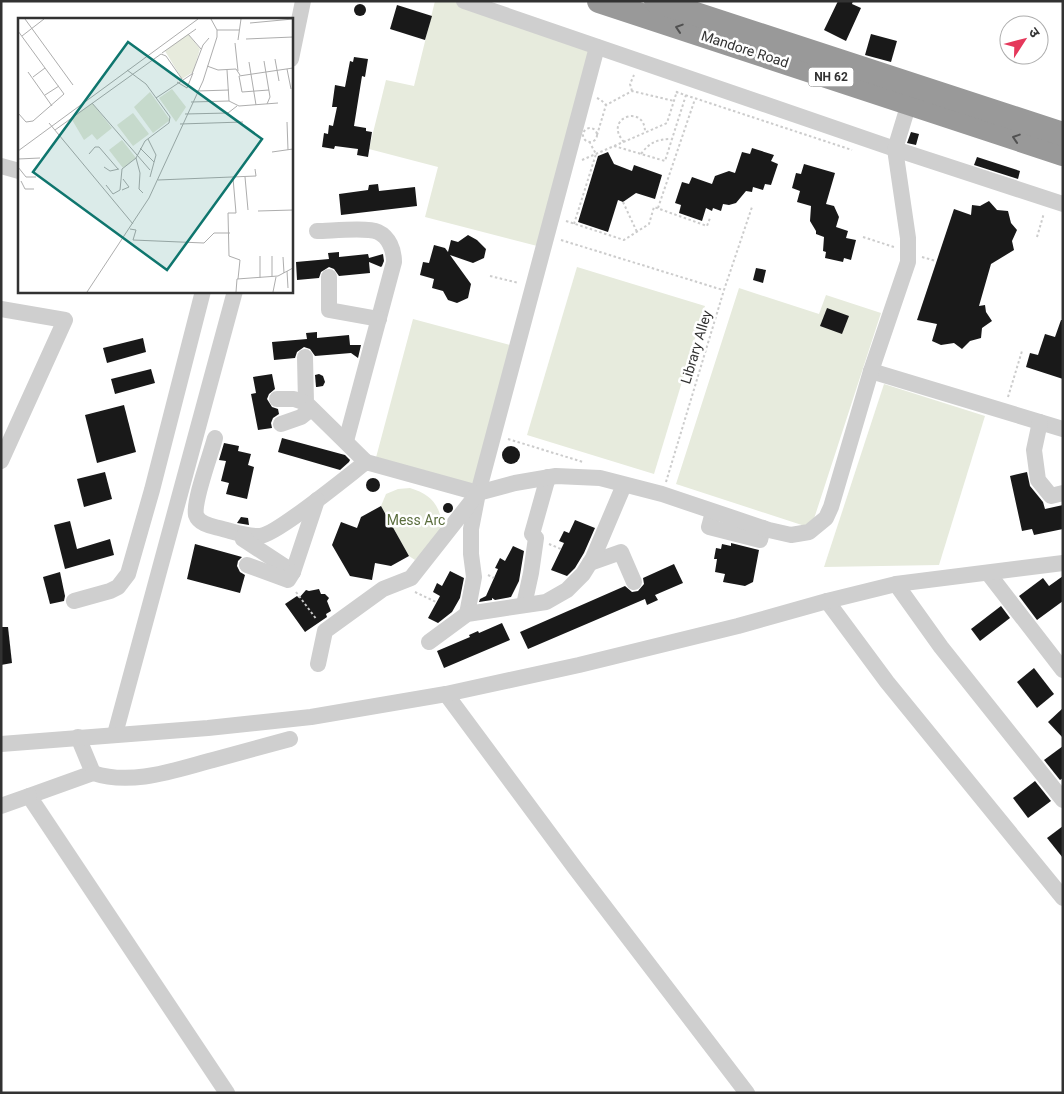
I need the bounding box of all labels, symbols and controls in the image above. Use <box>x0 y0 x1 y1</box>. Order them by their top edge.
north arrow <box>999 15 1049 65</box>
inset map <box>18 18 292 292</box>
one-way arrow <box>675 23 684 33</box>
text: उ <box>1026 24 1044 41</box>
street label: Mandore Road <box>699 27 791 71</box>
road number: NH 62 <box>808 68 854 86</box>
one-way arrow <box>1013 134 1021 144</box>
street label: Library Alley <box>677 308 715 386</box>
park label: Mess Arc <box>387 512 445 528</box>

